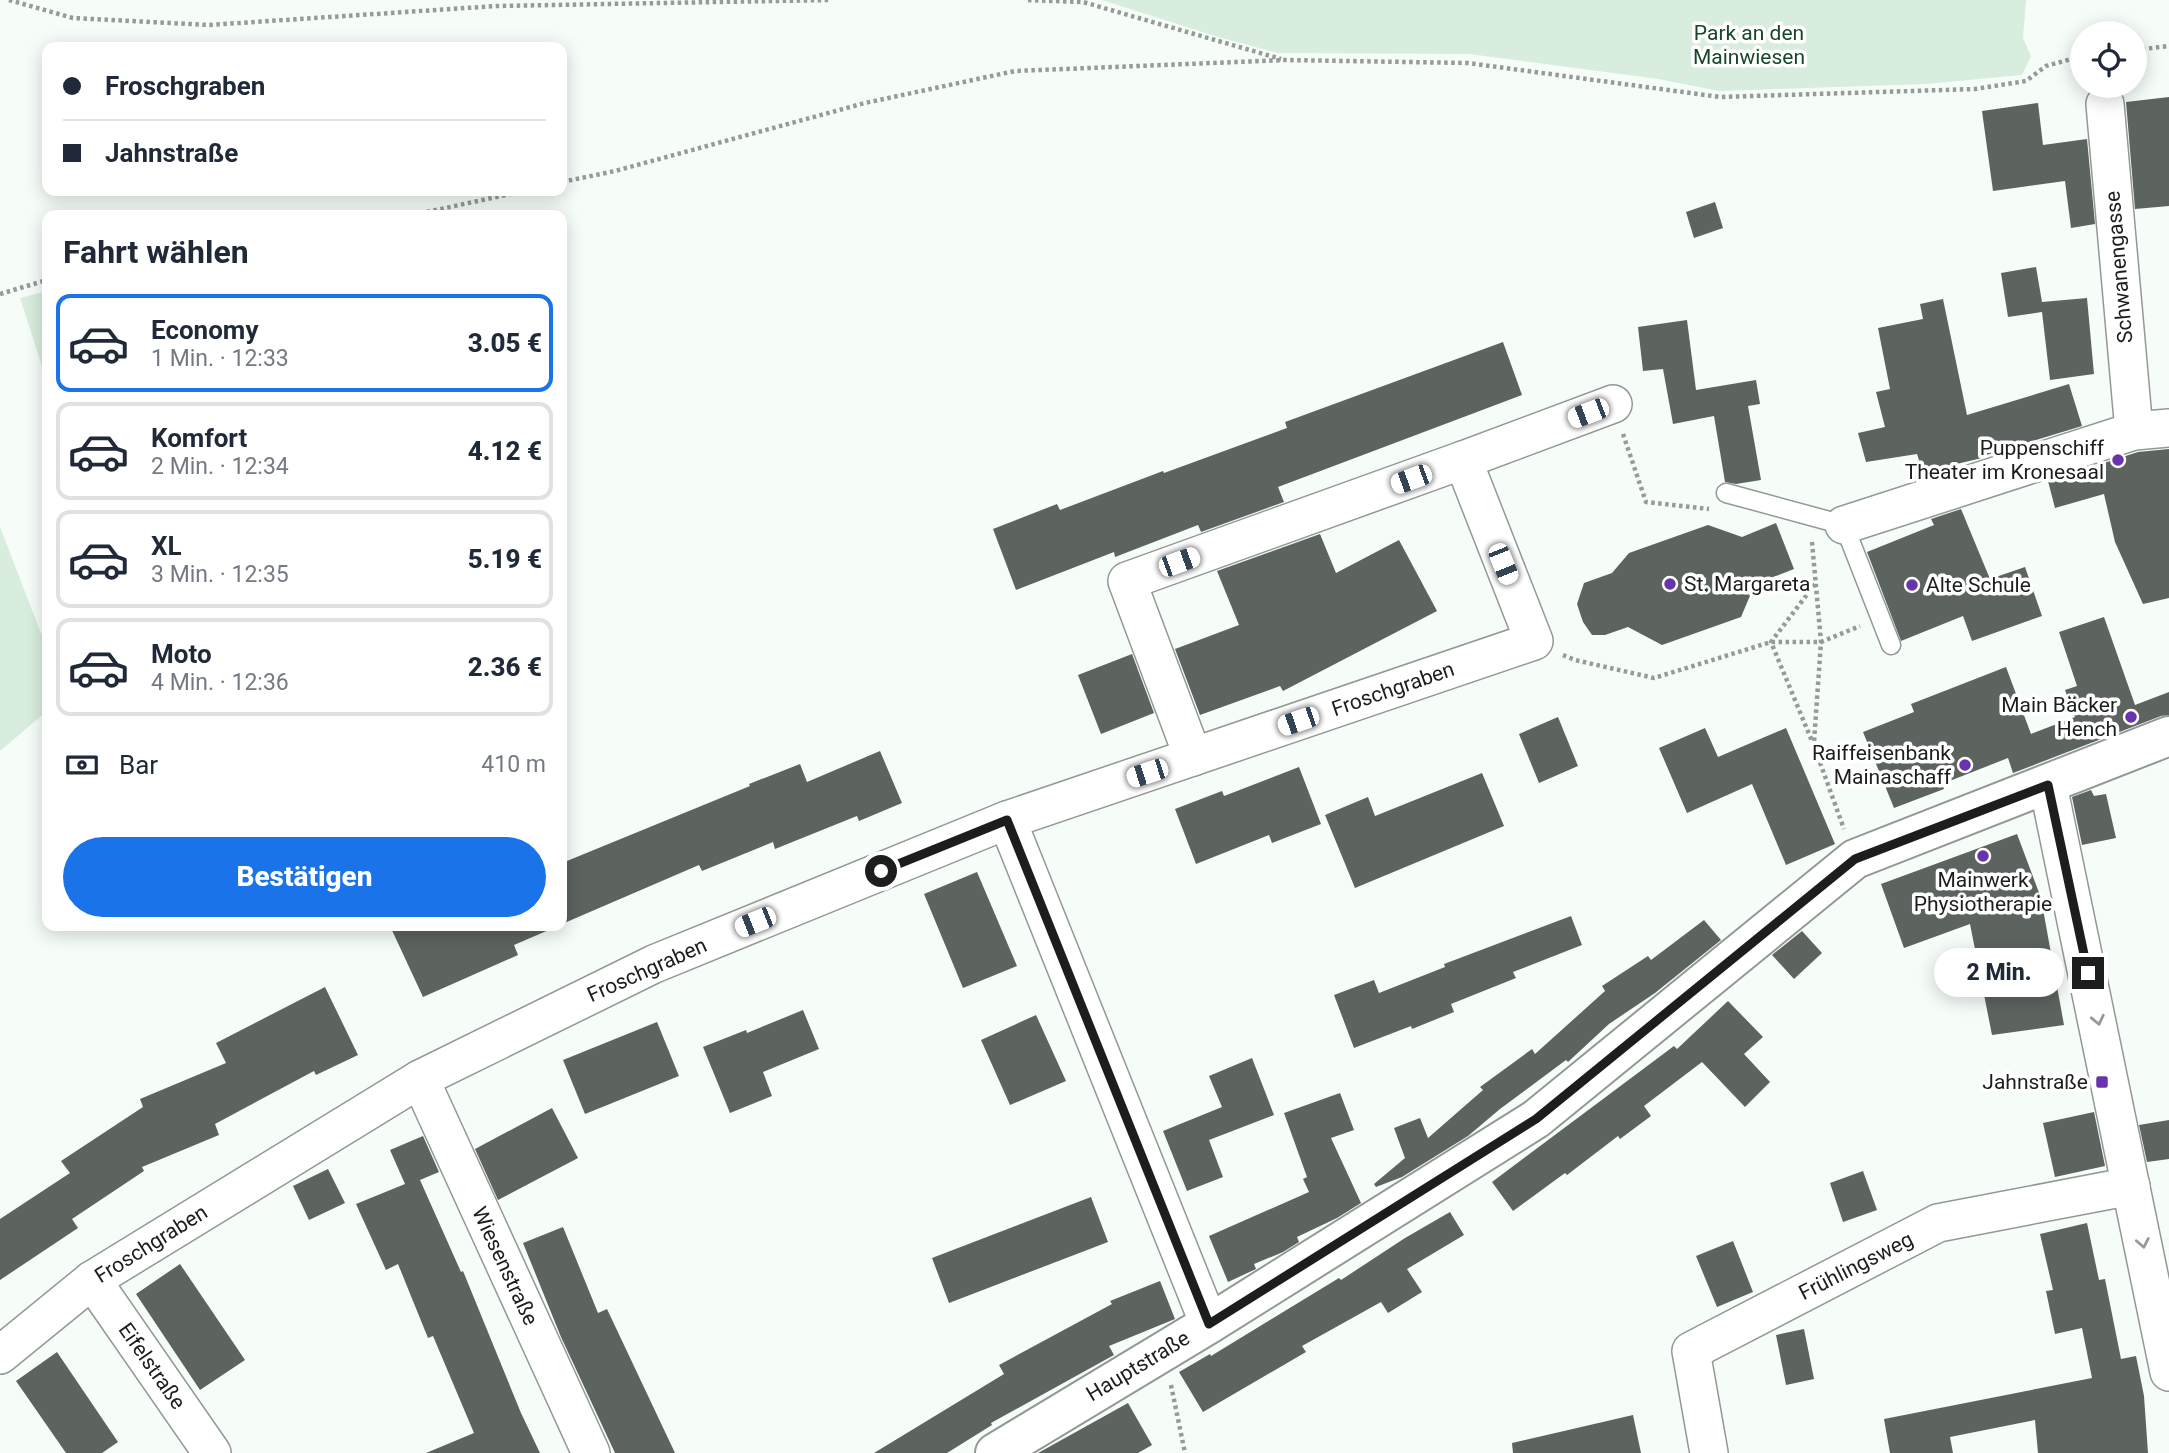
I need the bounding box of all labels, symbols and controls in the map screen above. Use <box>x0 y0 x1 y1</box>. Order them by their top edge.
park label: Park an den Mainwiesen <box>1693 21 1805 69</box>
map controls <box>2070 21 2147 98</box>
button: locate <box>2070 21 2147 98</box>
text: Froschgraben <box>105 71 265 101</box>
text: Jahnstraße <box>105 138 238 168</box>
street label: Schwanengasse <box>2100 190 2138 344</box>
text: Fahrt wählen <box>63 233 249 271</box>
icon: car <box>67 312 130 375</box>
text: Economy <box>151 315 258 345</box>
text: 3.05 € <box>468 328 542 358</box>
text: 1 Min. · 12:33 <box>151 345 289 372</box>
car <box>1565 396 1612 430</box>
icon: car <box>67 420 130 483</box>
text: Komfort <box>151 423 247 453</box>
text: 4.12 € <box>468 436 542 466</box>
place label: Puppenschiff Theater im Kronesaal <box>1905 436 2105 484</box>
marker: Puppenschiff Theater im Kronesaal <box>2110 452 2126 468</box>
text: 2 Min. · 12:34 <box>151 453 289 480</box>
car <box>1388 462 1435 496</box>
icon: car <box>67 528 130 591</box>
text: XL <box>151 531 182 561</box>
car <box>1486 541 1521 587</box>
text: 5.19 € <box>468 544 542 574</box>
car <box>1156 545 1203 579</box>
text: 3 Min. · 12:35 <box>151 561 289 588</box>
place label: St. Margareta <box>1684 572 1810 596</box>
place label: Alte Schule <box>1926 573 2031 597</box>
marker: St. Margareta <box>1662 576 1678 592</box>
marker: Alte Schule <box>1904 577 1920 593</box>
icon: car <box>67 636 130 699</box>
text: Moto <box>151 639 212 669</box>
text: 2.36 € <box>468 652 542 682</box>
street label: Froschgraben <box>1329 657 1457 721</box>
text: 4 Min. · 12:36 <box>151 669 289 696</box>
place label: Main Bäcker Hench <box>2001 693 2117 741</box>
car <box>1275 704 1322 738</box>
marker: Main Bäcker Hench <box>2123 709 2139 725</box>
place label: Raiffeisenbank Mainaschaff <box>1812 741 1952 789</box>
icon: cash <box>63 746 101 784</box>
text: Bar <box>119 750 158 780</box>
text: 410 m <box>481 751 546 778</box>
car <box>1124 757 1171 789</box>
marker: Raiffeisenbank Mainaschaff <box>1957 757 1973 773</box>
button: Bestätigen <box>63 837 546 917</box>
marker: Mainwerk Physiotherapie <box>1975 848 1991 864</box>
route start <box>865 855 897 887</box>
place label: Mainwerk Physiotherapie <box>1914 868 2052 916</box>
car <box>732 904 779 940</box>
street label: Froschgraben <box>584 933 710 1007</box>
callout: 2 Min. <box>1934 948 2064 998</box>
route end <box>2072 957 2104 989</box>
text: 2 Min. <box>1966 959 2032 986</box>
one-way arrow <box>2089 1014 2104 1026</box>
place label: Jahnstraße <box>1982 1070 2088 1094</box>
marker: Jahnstraße <box>2094 1074 2110 1090</box>
street label: Froschgraben <box>90 1200 212 1288</box>
street label: Wiesenstraße <box>467 1203 543 1329</box>
street label: Frühlingsweg <box>1795 1227 1917 1305</box>
one-way arrow <box>2135 1237 2150 1249</box>
street label: Eifelstraße <box>114 1318 190 1414</box>
street label: Hauptstraße <box>1082 1326 1194 1406</box>

